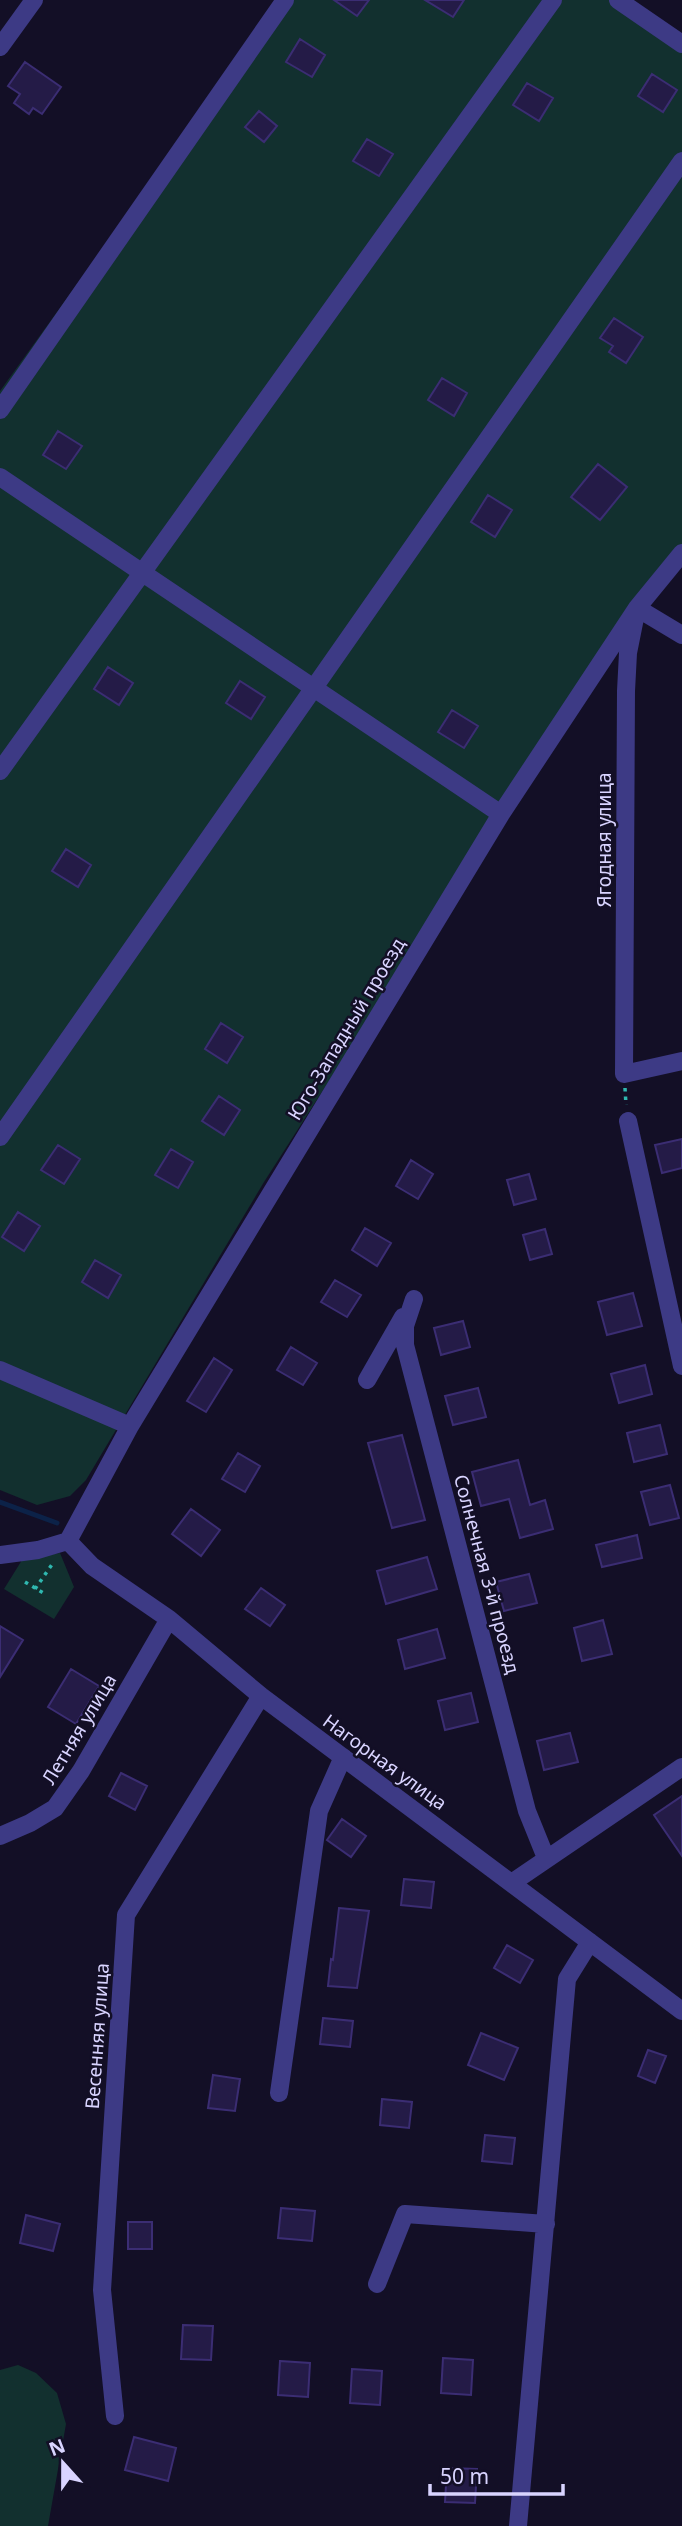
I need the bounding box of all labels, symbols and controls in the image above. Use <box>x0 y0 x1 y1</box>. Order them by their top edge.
street label: Ягодная улица <box>591 773 617 907</box>
street label: Юго-Западный проезд <box>281 933 411 1125</box>
street label: Солнечная 3-й проезд <box>448 1472 526 1677</box>
street label: Летняя улица <box>36 1669 122 1789</box>
street label: Нагорная улица <box>318 1708 452 1816</box>
street label: Весенняя улица <box>79 1962 115 2110</box>
north arrow <box>28 2428 98 2498</box>
text: N <box>45 2432 69 2462</box>
scale bar <box>430 2452 563 2496</box>
text: 50 m <box>440 2462 489 2490</box>

